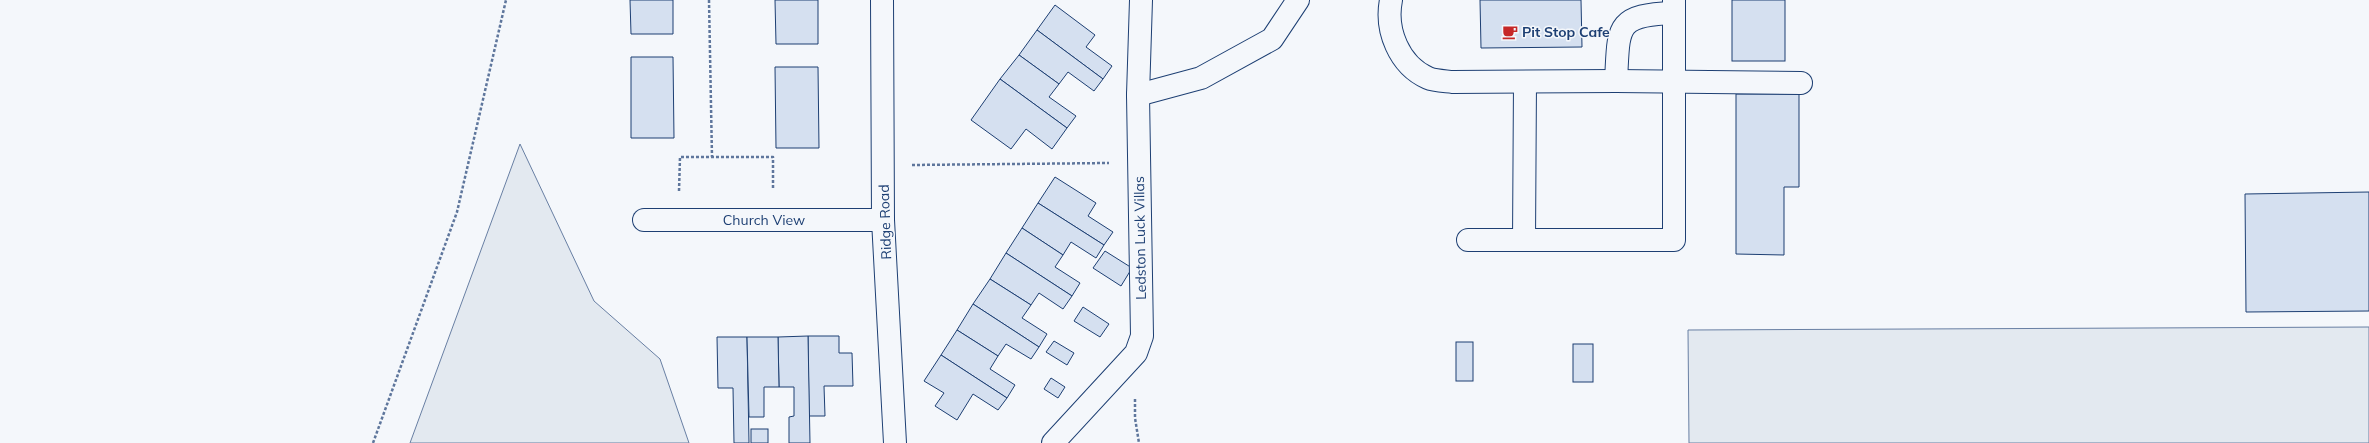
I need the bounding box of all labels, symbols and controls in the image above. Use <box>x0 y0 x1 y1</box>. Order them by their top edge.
cafe icon: Pit Stop Cafe <box>1501 23 1519 41</box>
place label: Pit Stop Cafe <box>1522 23 1610 41</box>
street label: Ledston Luck Villas <box>1130 176 1150 300</box>
street label: Ridge Road <box>875 184 895 260</box>
street label: Church View <box>723 211 805 229</box>

